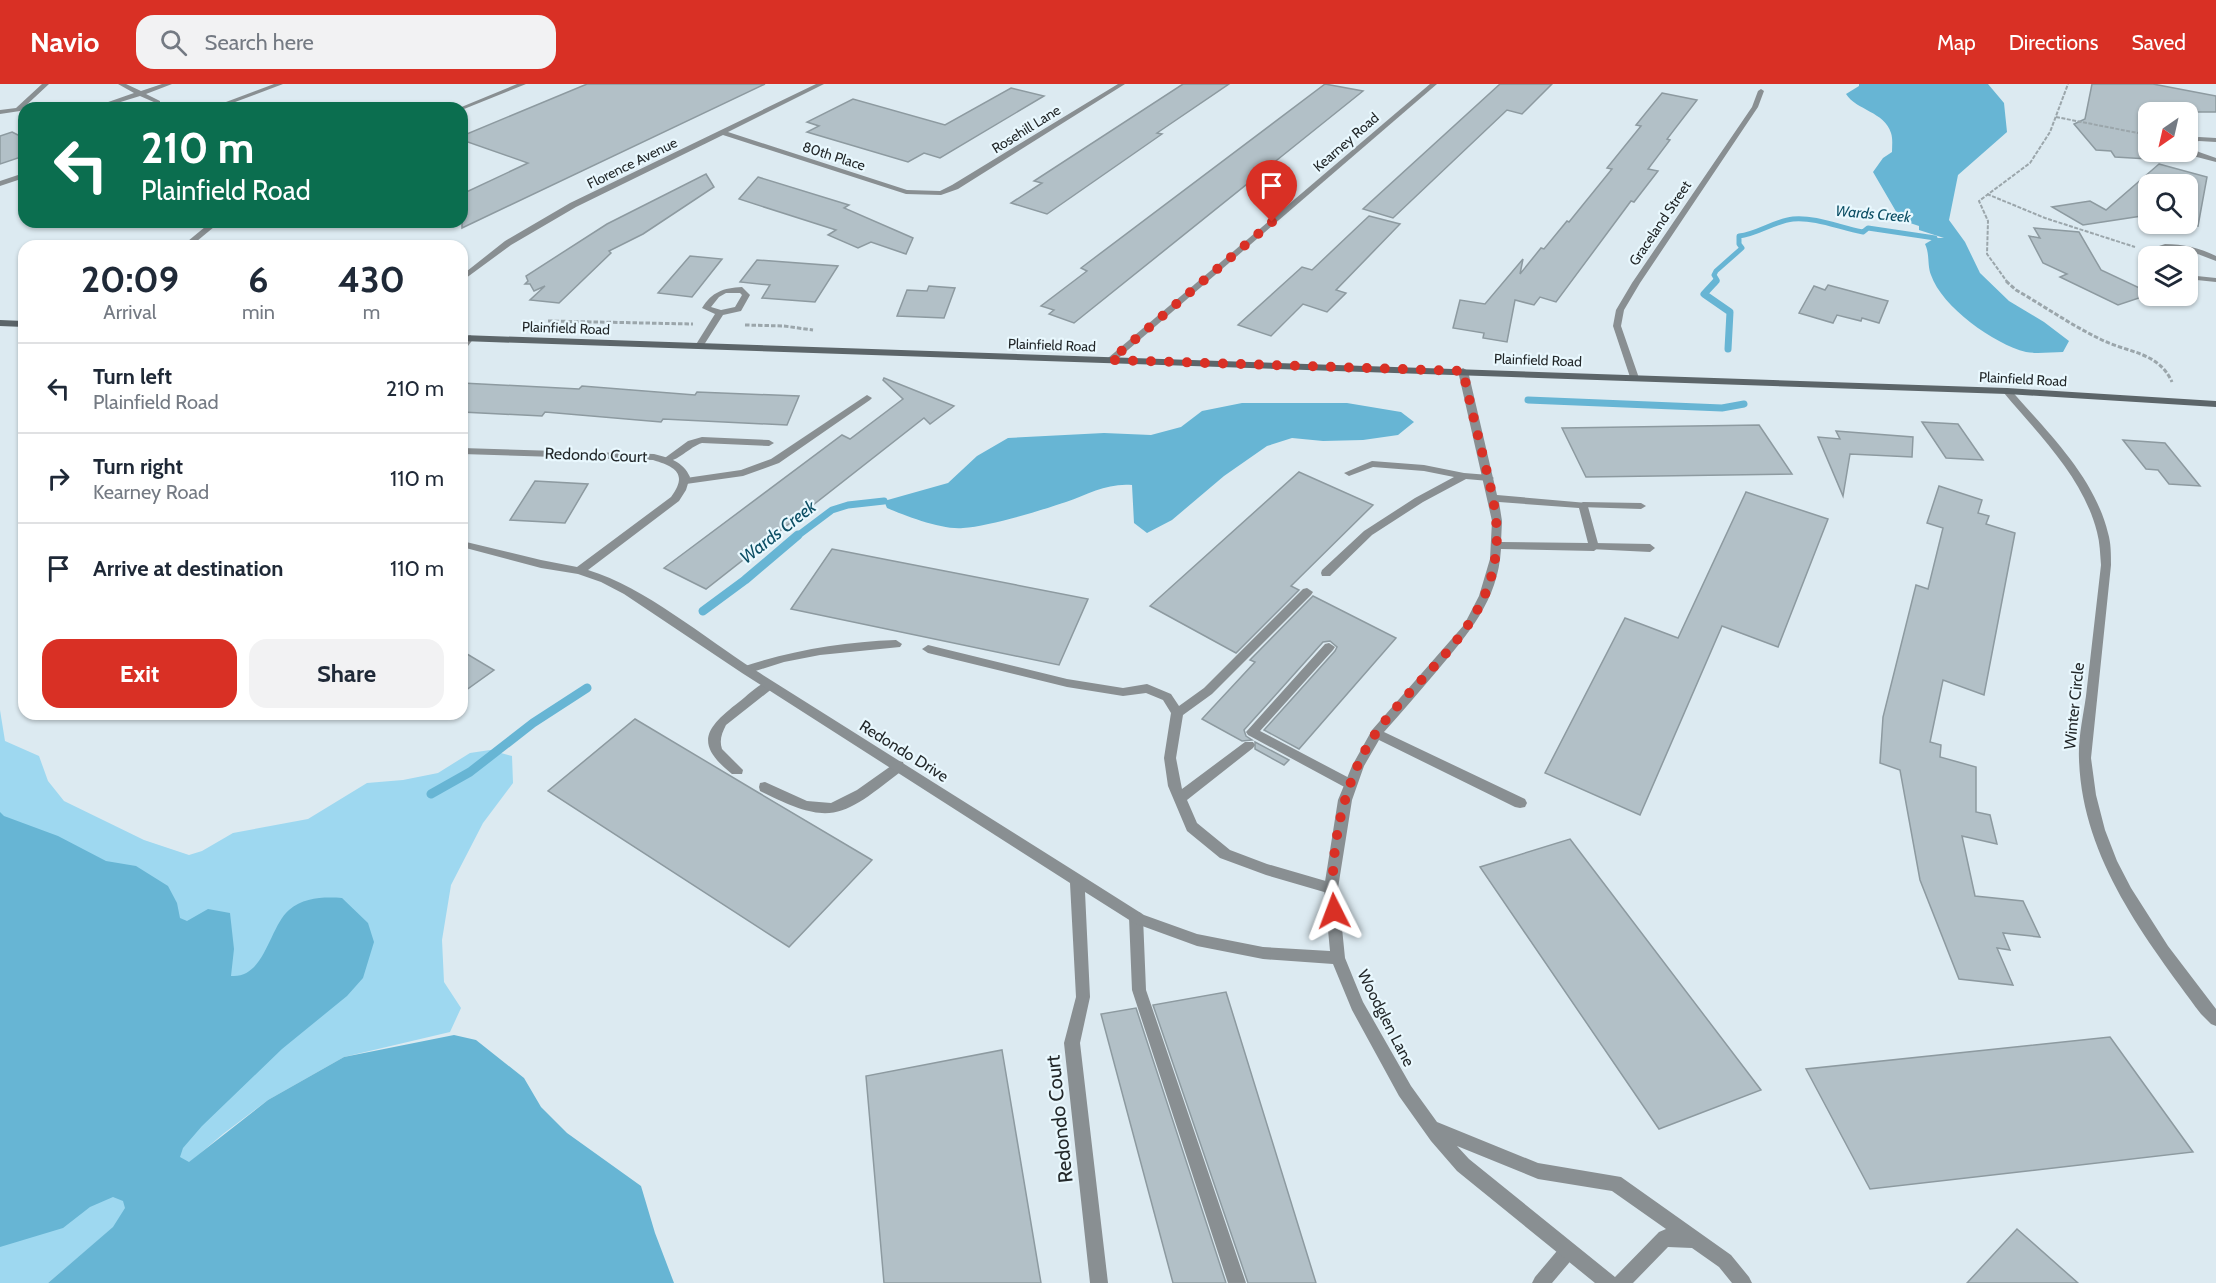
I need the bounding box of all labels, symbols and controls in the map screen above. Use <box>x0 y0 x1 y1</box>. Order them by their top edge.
search box <box>136 15 556 69</box>
text: Navio <box>30 25 100 59</box>
icon: search <box>157 26 190 59</box>
text: Search here <box>205 29 314 56</box>
text: Map <box>1937 30 1976 55</box>
text: Directions <box>2009 30 2098 55</box>
text: Saved <box>2131 30 2186 55</box>
street label: Rosehill Lane <box>988 101 1064 157</box>
north arrow <box>2138 102 2198 162</box>
map controls <box>2138 102 2198 306</box>
street label: Kearney Road <box>1309 109 1383 175</box>
text: 210 m <box>141 122 254 174</box>
icon: left <box>42 126 120 204</box>
street label: Florence Avenue <box>584 133 680 193</box>
street label: 80th Place <box>800 137 868 175</box>
pin <box>1246 160 1297 222</box>
icon: arrive <box>1255 169 1288 202</box>
text: Plainfield Road <box>141 174 311 207</box>
button: search <box>2138 174 2198 234</box>
street label: Graceland Street <box>1625 177 1695 269</box>
water label: Wards Creek <box>1835 202 1912 226</box>
button: layers <box>2138 246 2198 306</box>
text: 20:09 <box>81 257 179 301</box>
text: 6 <box>248 257 269 301</box>
text: 430 <box>338 257 405 301</box>
text: Arrival <box>103 300 157 324</box>
text: min <box>242 300 275 324</box>
text: m <box>363 300 380 324</box>
street label: Plainfield Road <box>522 317 610 339</box>
street label: Plainfield Road <box>1008 334 1096 356</box>
street label: Plainfield Road <box>1494 349 1582 371</box>
text: Turn left <box>93 363 172 390</box>
street label: Plainfield Road <box>1979 368 2067 390</box>
icon: left <box>42 372 75 405</box>
text: 210 m <box>386 375 444 402</box>
text: Plainfield Road <box>93 390 219 414</box>
street label: Redondo Court <box>544 444 648 466</box>
text: Turn right <box>93 453 183 480</box>
icon: right <box>42 462 75 495</box>
text: 110 m <box>390 465 444 492</box>
text: Kearney Road <box>93 480 209 504</box>
water label: Wards Creek <box>736 495 821 568</box>
icon: arrive <box>42 552 75 585</box>
text: Arrive at destination <box>93 555 283 582</box>
text: 110 m <box>390 555 444 582</box>
button: Exit <box>42 639 237 708</box>
button: Share <box>249 639 444 708</box>
street label: Winter Circle <box>2060 662 2088 750</box>
street label: Redondo Drive <box>856 716 952 786</box>
position arrow <box>1302 879 1366 943</box>
street label: Woodglen Lane <box>1353 966 1419 1070</box>
street label: Redondo Court <box>1040 1054 1078 1184</box>

